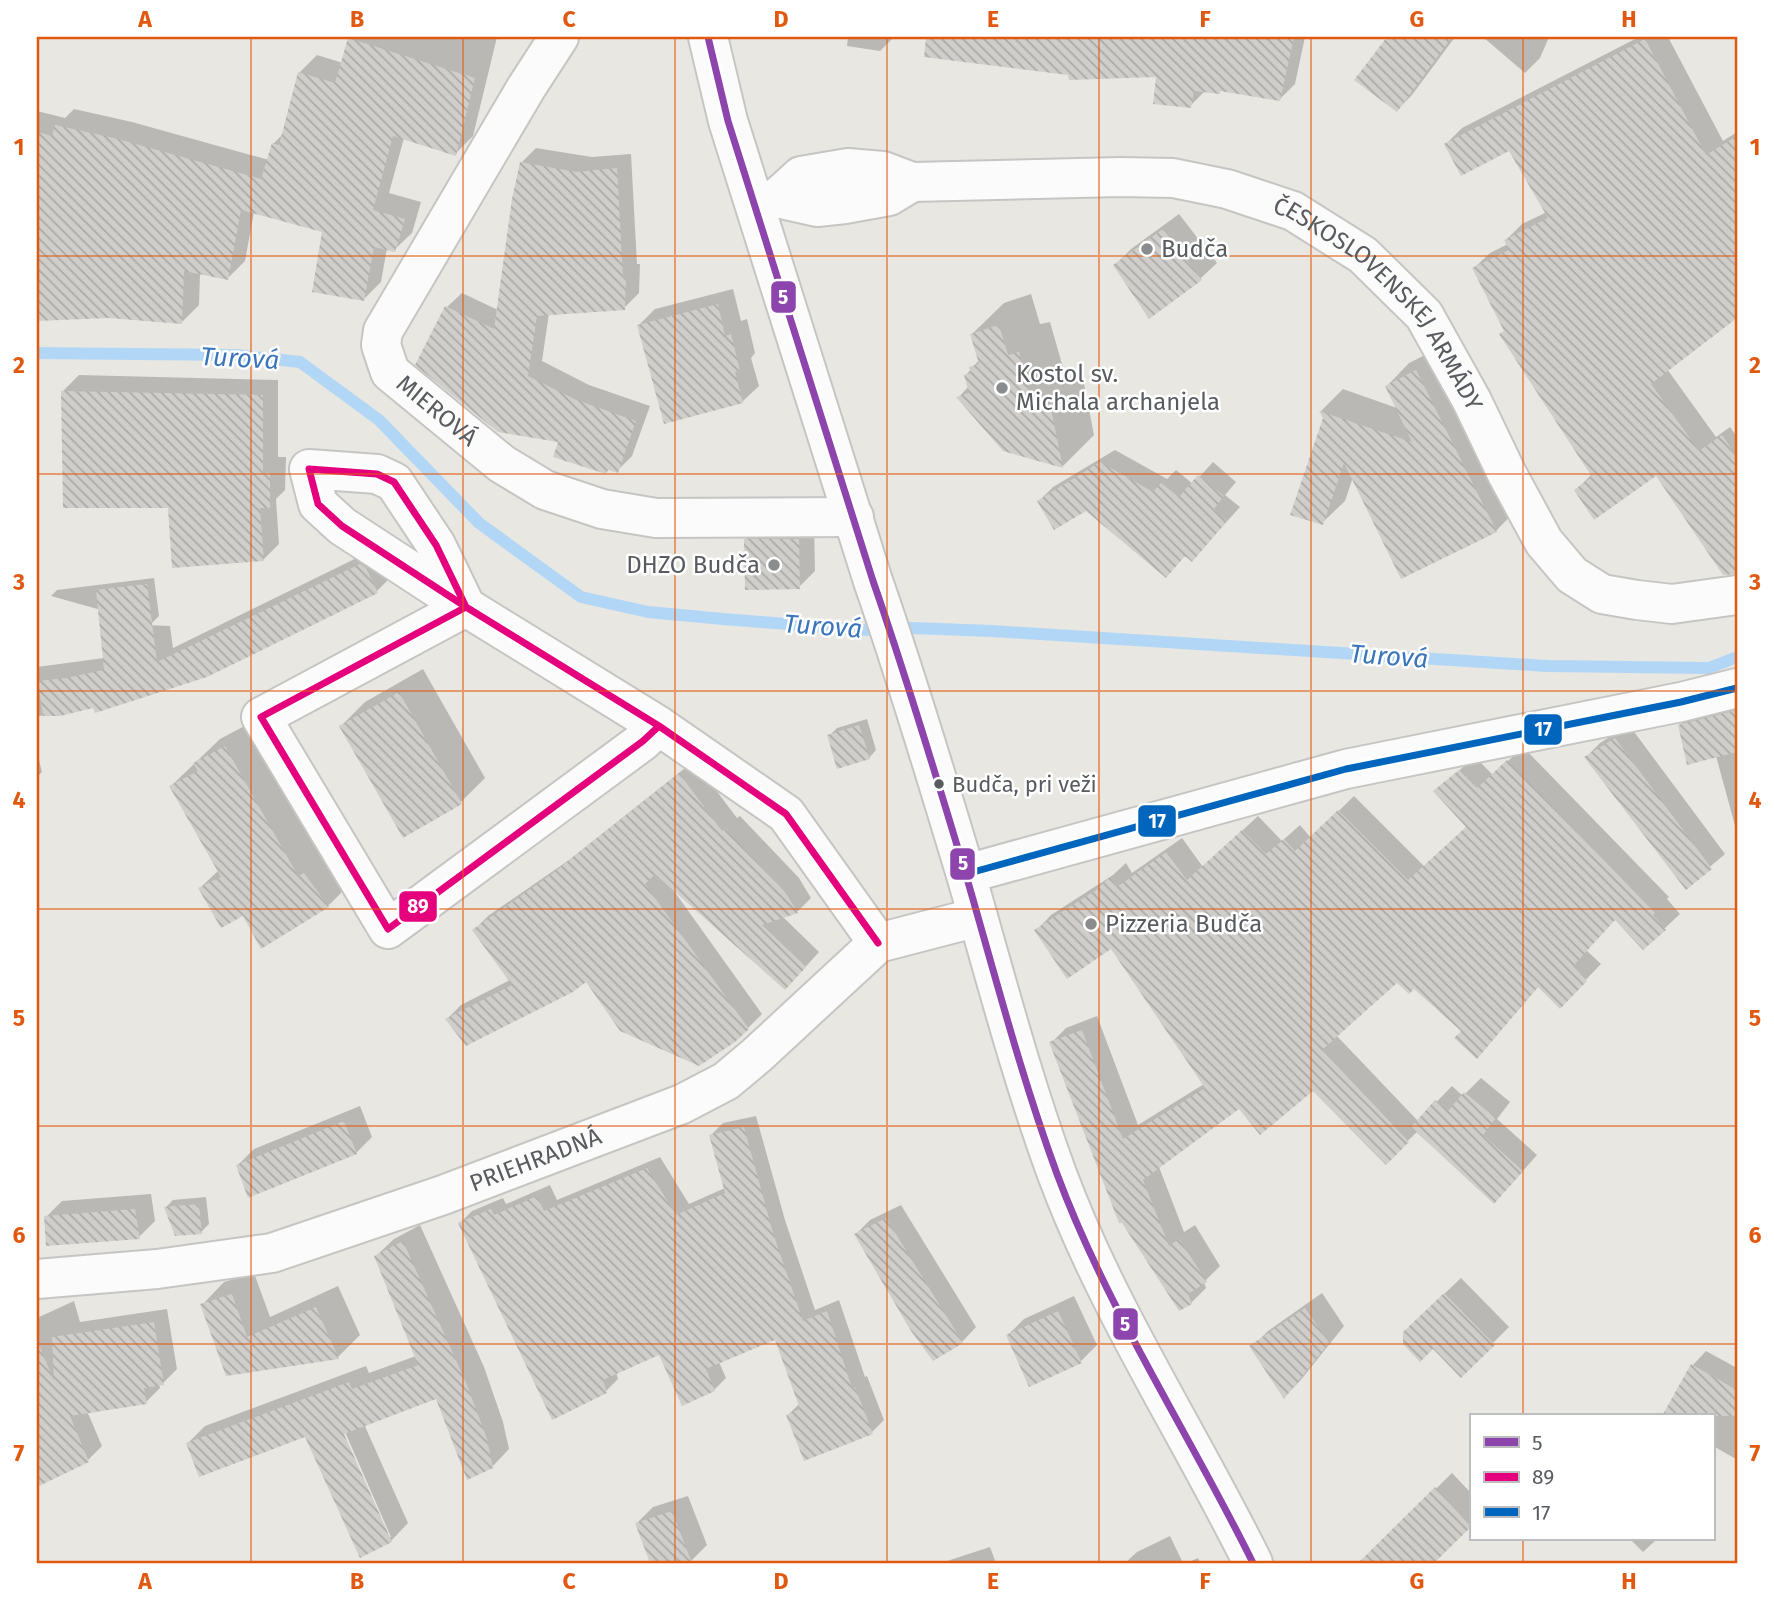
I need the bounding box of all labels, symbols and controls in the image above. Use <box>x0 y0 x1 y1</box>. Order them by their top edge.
text: A <box>137 5 152 33</box>
text: B <box>350 5 364 33</box>
text: C <box>562 5 576 33</box>
text: D <box>774 5 789 33</box>
text: E <box>987 5 999 33</box>
text: F <box>1199 5 1211 33</box>
text: G <box>1410 5 1424 33</box>
text: H <box>1621 5 1637 33</box>
text: 1 <box>14 133 24 161</box>
text: 1 <box>1750 133 1760 161</box>
street label: ČESKOSLOVENSKEJ ARMÁDY <box>1270 191 1489 416</box>
place label: Budča <box>1161 235 1228 263</box>
marker: Budča <box>1139 241 1155 257</box>
line badge: 5 <box>770 280 797 314</box>
text: 5 <box>778 286 788 309</box>
water label: Turová <box>200 341 280 376</box>
text: 2 <box>13 351 25 379</box>
text: 2 <box>1749 351 1761 379</box>
place label: Kostol sv. Michala archanjela <box>1016 360 1220 416</box>
street label: MIEROVÁ <box>391 369 484 452</box>
marker: Kostol sv. Michala archanjela <box>994 380 1010 396</box>
place label: DHZO Budča <box>626 551 760 579</box>
marker: DHZO Budča <box>766 557 782 573</box>
text: 3 <box>12 568 25 596</box>
text: 3 <box>1748 568 1761 596</box>
water label: Turová <box>783 608 863 645</box>
water label: Turová <box>1349 638 1429 675</box>
line badge: 17 <box>1523 713 1563 746</box>
text: 17 <box>1534 718 1552 741</box>
place label: Budča, pri veži <box>952 771 1097 798</box>
marker: Budča, pri veži <box>932 777 946 791</box>
text: 4 <box>13 786 26 814</box>
text: 4 <box>1749 786 1762 814</box>
line badge: 17 <box>1137 804 1177 838</box>
text: 17 <box>1148 810 1166 833</box>
line badge: 5 <box>949 847 976 881</box>
text: 5 <box>958 852 968 875</box>
line badge: 89 <box>398 890 438 923</box>
text: 89 <box>407 895 429 918</box>
place label: Pizzeria Budča <box>1105 910 1262 938</box>
marker: Pizzeria Budča <box>1083 916 1099 932</box>
text: 5 <box>13 1004 25 1032</box>
text: 5 <box>1749 1004 1761 1032</box>
street label: PRIEHRADNÁ <box>466 1121 605 1198</box>
text: 6 <box>13 1221 26 1249</box>
text: 6 <box>1749 1221 1762 1249</box>
line badge: 5 <box>1112 1307 1139 1341</box>
text: 5 <box>1120 1313 1130 1336</box>
legend <box>1470 1414 1714 1540</box>
text: 5 <box>1532 1430 1543 1456</box>
text: 7 <box>14 1439 25 1467</box>
text: 7 <box>1750 1439 1761 1467</box>
text: 89 <box>1532 1464 1554 1490</box>
text: 17 <box>1532 1500 1550 1526</box>
text: A <box>137 1567 152 1595</box>
text: B <box>350 1567 364 1595</box>
text: C <box>562 1567 576 1595</box>
text: D <box>774 1567 789 1595</box>
text: E <box>987 1567 999 1595</box>
text: F <box>1199 1567 1211 1595</box>
text: G <box>1410 1567 1424 1595</box>
text: H <box>1621 1567 1637 1595</box>

